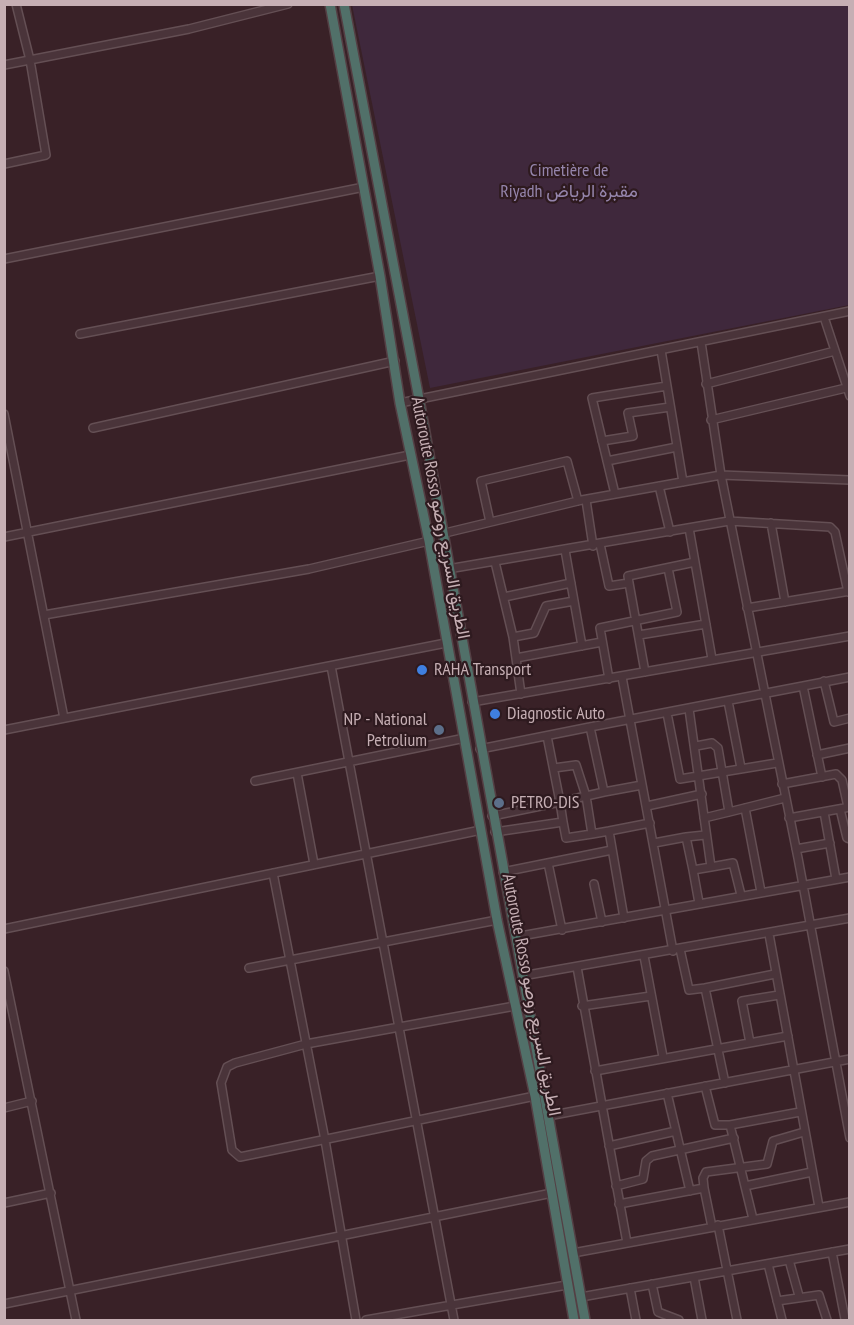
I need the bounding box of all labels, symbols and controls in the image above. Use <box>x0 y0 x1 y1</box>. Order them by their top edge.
park label: Cimetière de Riyadh مقبرة الرياض <box>500 160 638 202</box>
street label: Autoroute Rosso الطريق السريع روصو <box>406 395 474 641</box>
place label: RAHA Transport <box>434 659 531 681</box>
marker: RAHA Transport <box>415 663 429 677</box>
place label: Diagnostic Auto <box>507 703 605 725</box>
marker: Diagnostic Auto <box>488 707 502 721</box>
place label: NP - National Petrolium <box>344 709 427 752</box>
marker: NP - National Petrolium <box>432 723 446 737</box>
place label: PETRO-DIS <box>511 792 579 814</box>
marker: PETRO-DIS <box>492 796 506 810</box>
street label: Autoroute Rosso الطريق السريع روصو <box>497 872 565 1118</box>

